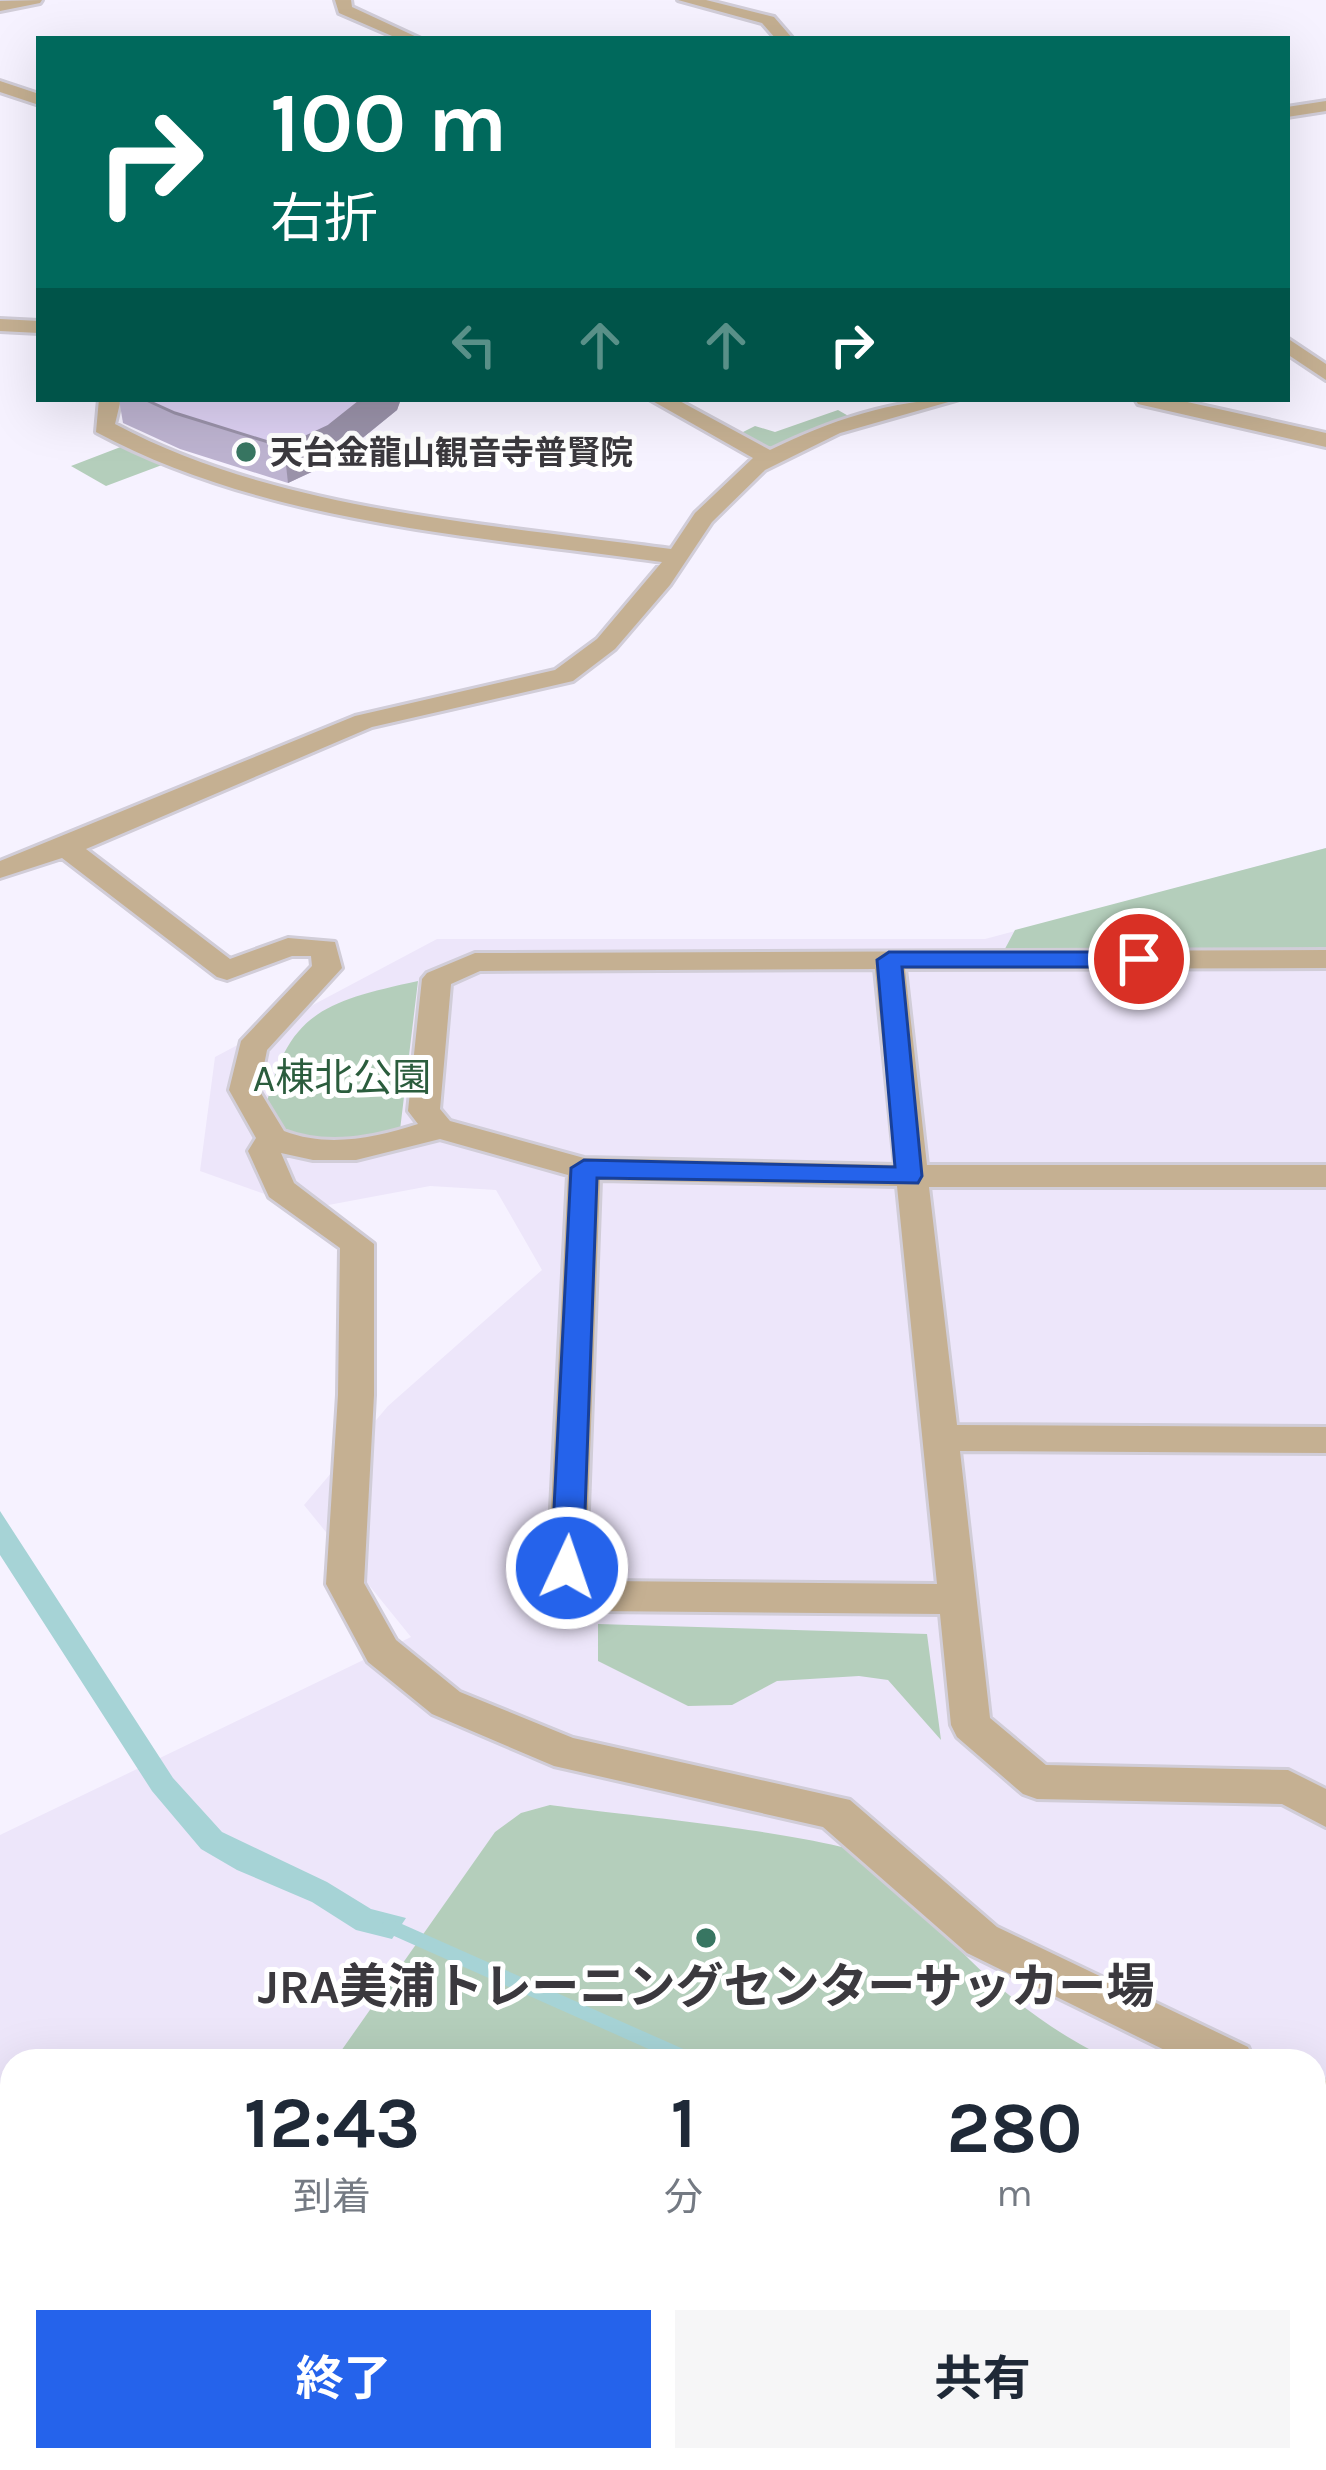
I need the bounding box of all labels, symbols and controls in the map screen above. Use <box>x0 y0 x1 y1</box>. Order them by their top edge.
text: 100 m <box>270 74 507 172</box>
icon: right <box>72 84 228 240</box>
text: 右折 <box>270 187 378 251</box>
icon: left <box>441 312 507 378</box>
icon: ahead <box>567 312 633 378</box>
icon: ahead <box>693 312 759 378</box>
icon: right <box>819 312 885 378</box>
place label: 天台金龍山観音寺普賢院 <box>270 434 633 472</box>
marker: 天台金龍山観音寺普賢院 <box>233 439 259 465</box>
pin <box>1088 908 1190 1010</box>
icon: arrive <box>1106 926 1172 992</box>
park label: A棟北公園 <box>253 1055 431 1101</box>
position arrow <box>504 1505 630 1631</box>
marker: JRA美浦トレーニングセンターサッカー場 <box>693 1925 719 1951</box>
place label: JRA美浦トレーニングセンターサッカー場 <box>257 1959 1155 2015</box>
text: 12:43 <box>244 2081 420 2165</box>
text: 1 <box>670 2081 696 2165</box>
text: 280 <box>947 2086 1082 2170</box>
text: m <box>996 2170 1033 2216</box>
text: 到着 <box>293 2174 371 2220</box>
text: 分 <box>664 2174 703 2220</box>
button: 終了 <box>36 2310 651 2448</box>
button: 共有 <box>675 2310 1290 2448</box>

